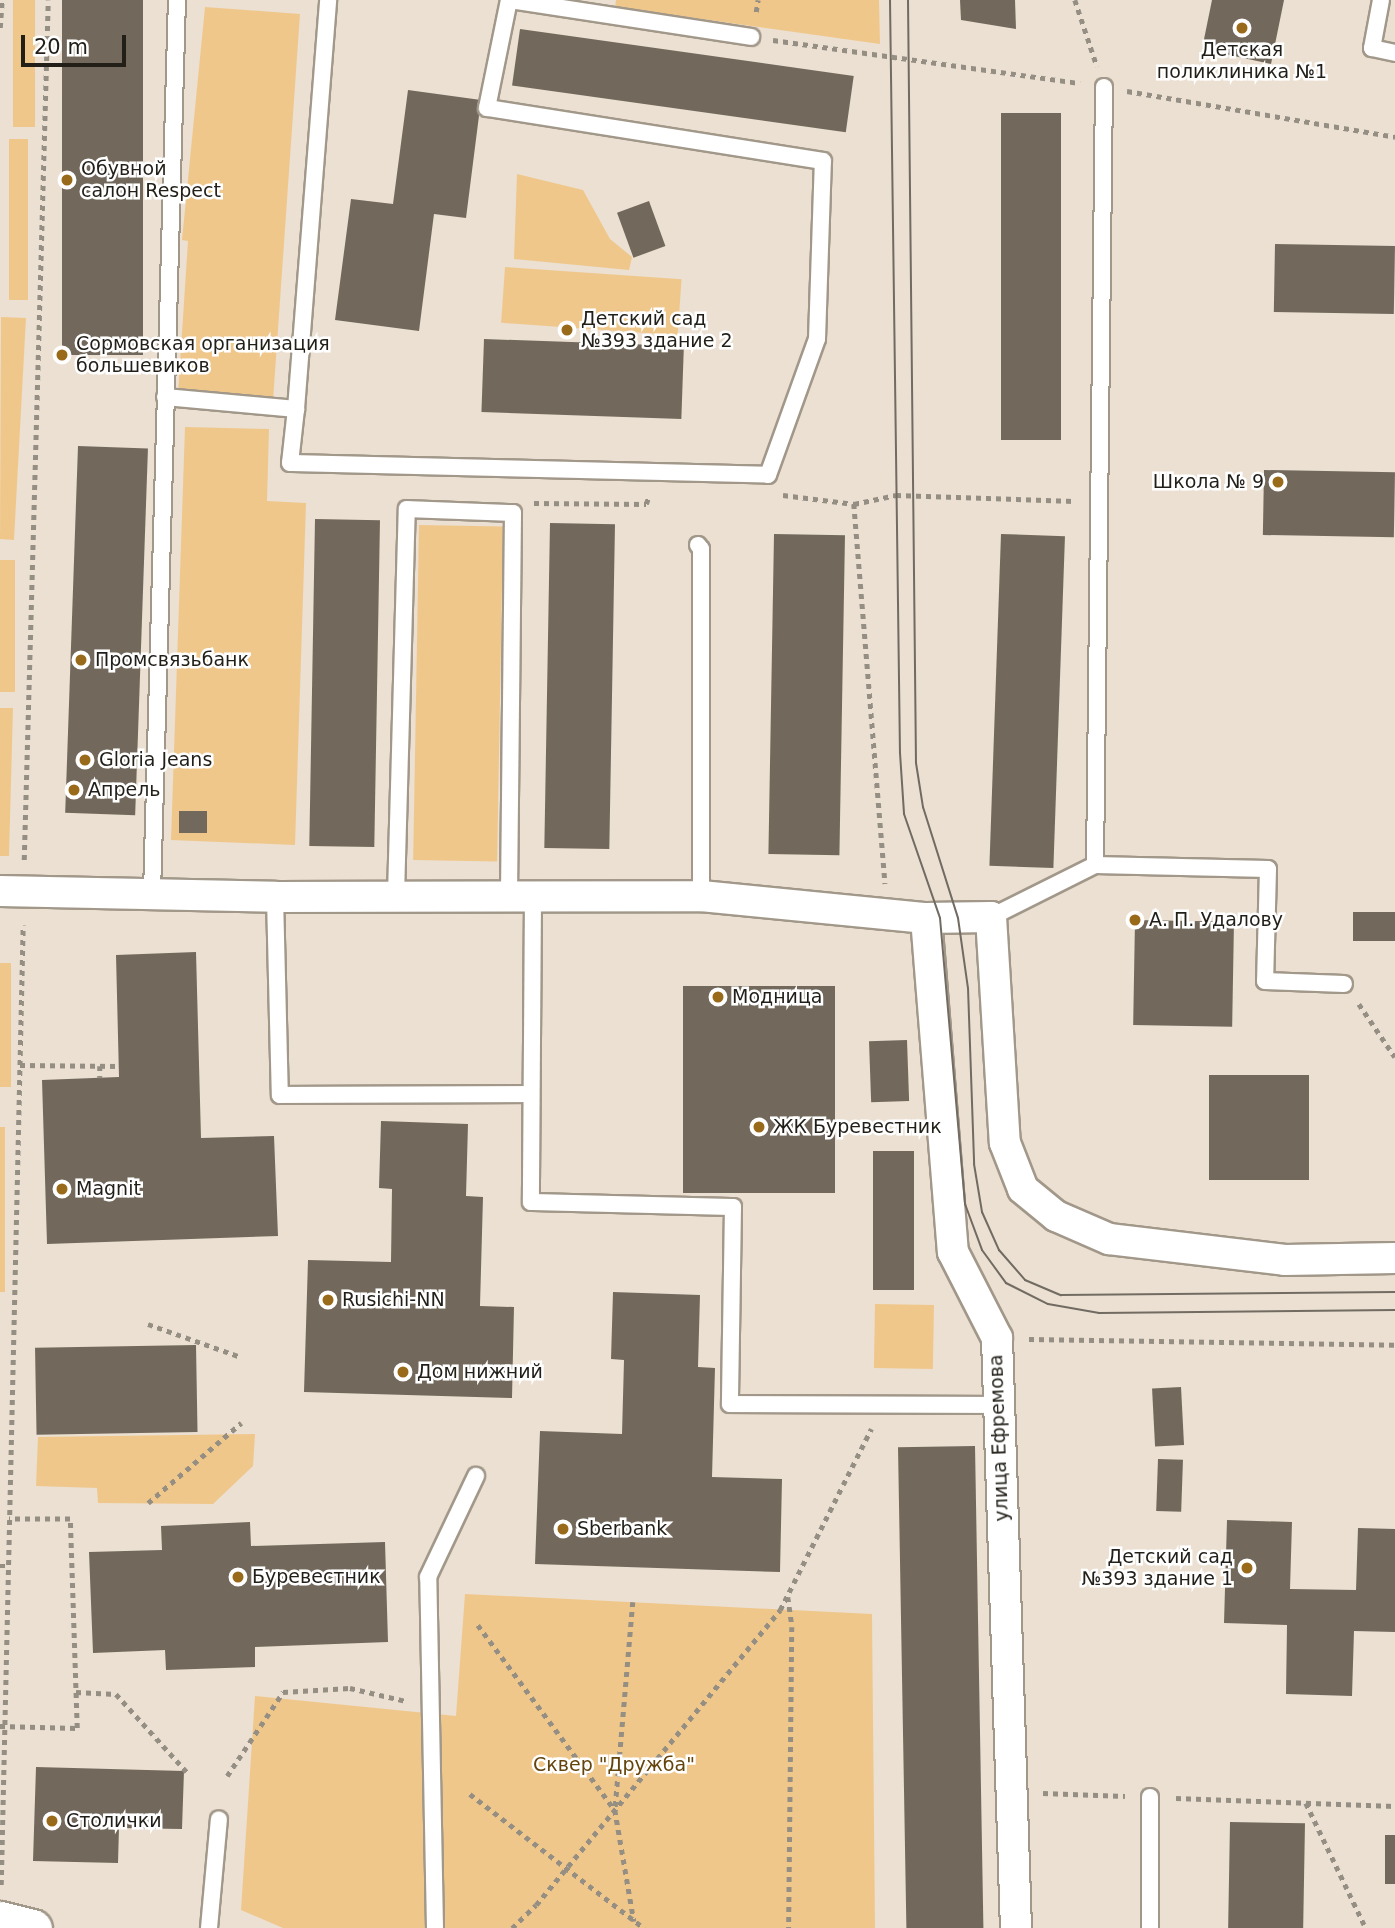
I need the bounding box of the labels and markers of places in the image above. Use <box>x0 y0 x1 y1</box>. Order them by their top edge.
marker: Детская поликлиника №1 <box>1234 20 1250 36</box>
place label: Детская поликлиника №1 <box>1157 39 1327 83</box>
place label: Обувной салон Respect <box>81 158 221 202</box>
marker: Обувной салон Respect <box>59 172 75 188</box>
place label: Детский сад №393 здание 2 <box>581 308 733 352</box>
marker: Детский сад №393 здание 2 <box>559 322 575 338</box>
place label: Сормовская организация большевиков <box>76 333 330 377</box>
marker: Сормовская организация большевиков <box>54 347 70 363</box>
place label: Школа № 9 <box>1153 471 1264 493</box>
marker: Школа № 9 <box>1270 474 1286 490</box>
place label: Промсвязьбанк <box>95 649 249 671</box>
marker: Промсвязьбанк <box>73 652 89 668</box>
place label: Gloria Jeans <box>99 749 212 771</box>
marker: Gloria Jeans <box>77 752 93 768</box>
place label: Апрель <box>88 779 161 801</box>
marker: Апрель <box>66 782 82 798</box>
place label: А. П. Удалову <box>1149 909 1283 931</box>
marker: А. П. Удалову <box>1127 912 1143 928</box>
place label: Модница <box>732 986 823 1008</box>
marker: Модница <box>710 989 726 1005</box>
place label: ЖК Буревестник <box>773 1116 942 1138</box>
marker: ЖК Буревестник <box>751 1119 767 1135</box>
place label: Magnit <box>76 1178 141 1200</box>
marker: Magnit <box>54 1181 70 1197</box>
place label: Rusichi-NN <box>342 1289 445 1311</box>
marker: Rusichi-NN <box>320 1292 336 1308</box>
place label: Дом нижний <box>417 1361 543 1383</box>
marker: Дом нижний <box>395 1364 411 1380</box>
place label: Sberbank <box>577 1518 667 1540</box>
marker: Sberbank <box>555 1521 571 1537</box>
place label: Детский сад №393 здание 1 <box>1081 1546 1233 1590</box>
marker: Детский сад №393 здание 1 <box>1239 1560 1255 1576</box>
place label: Буревестник <box>252 1566 381 1588</box>
marker: Буревестник <box>230 1569 246 1585</box>
place label: Столички <box>66 1810 162 1832</box>
marker: Столички <box>44 1813 60 1829</box>

